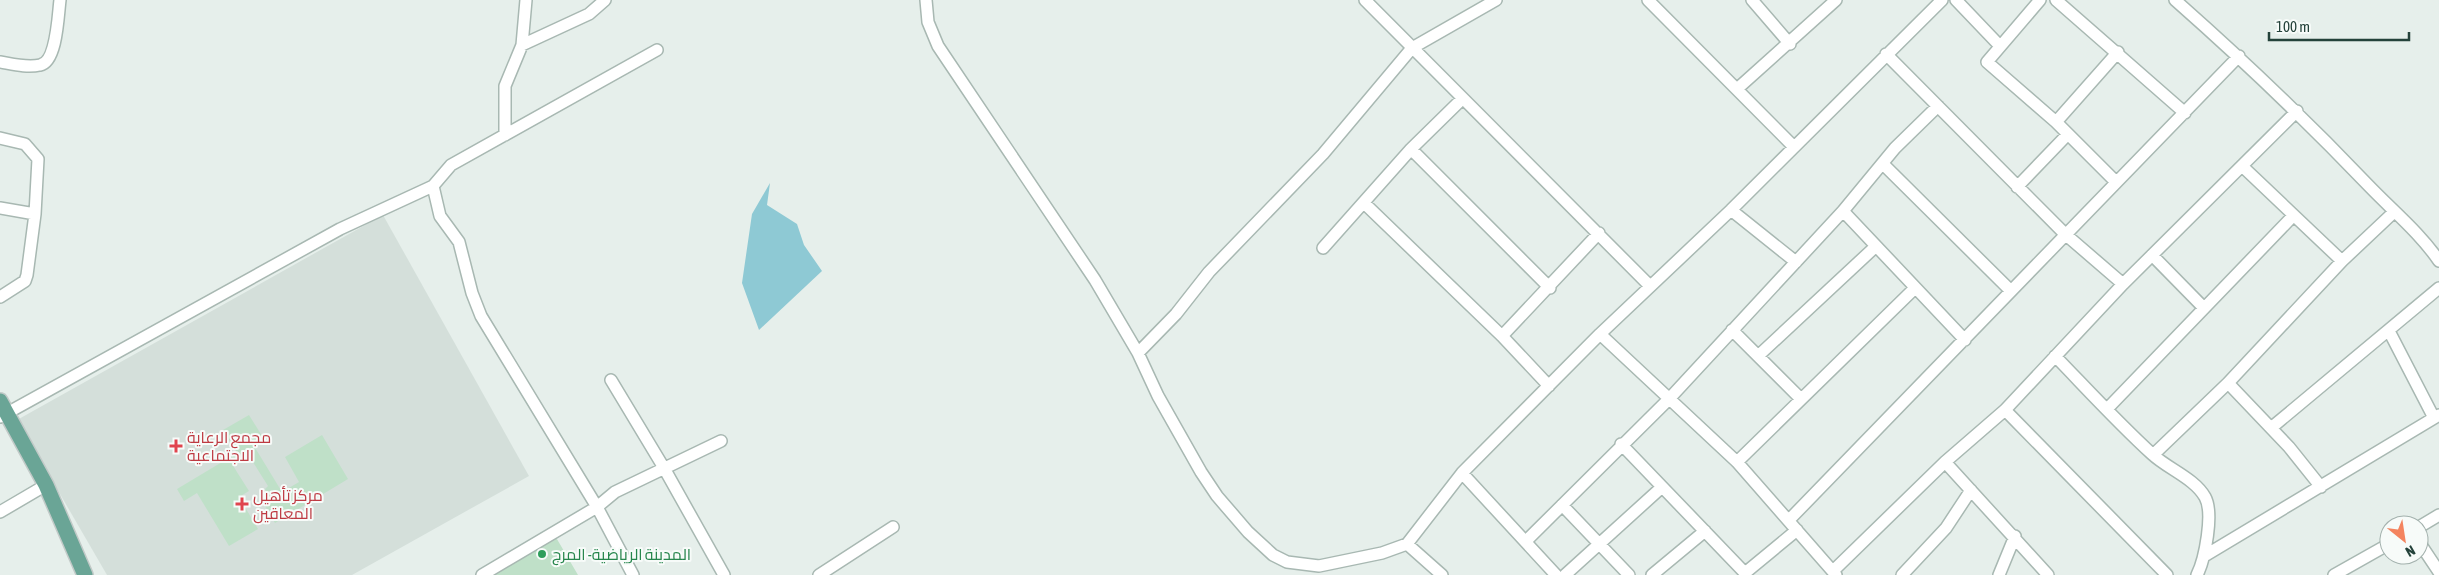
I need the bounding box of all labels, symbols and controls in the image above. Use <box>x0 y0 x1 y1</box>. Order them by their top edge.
scale bar <box>2269 10 2409 42</box>
text: 100 m <box>2276 18 2310 35</box>
place label: مجمع الرعاية الاجتماعية <box>187 428 271 465</box>
marker: مجمع الرعاية الاجتماعية <box>169 439 183 453</box>
place label: مركز تأهيل المعاقين <box>253 486 323 524</box>
marker: مركز تأهيل المعاقين <box>235 497 249 511</box>
north arrow <box>2379 515 2429 565</box>
text: N <box>2403 542 2418 560</box>
place label: المدينة الرياضية- المرج <box>552 545 691 566</box>
marker: المدينة الرياضية- المرج <box>536 548 548 560</box>

